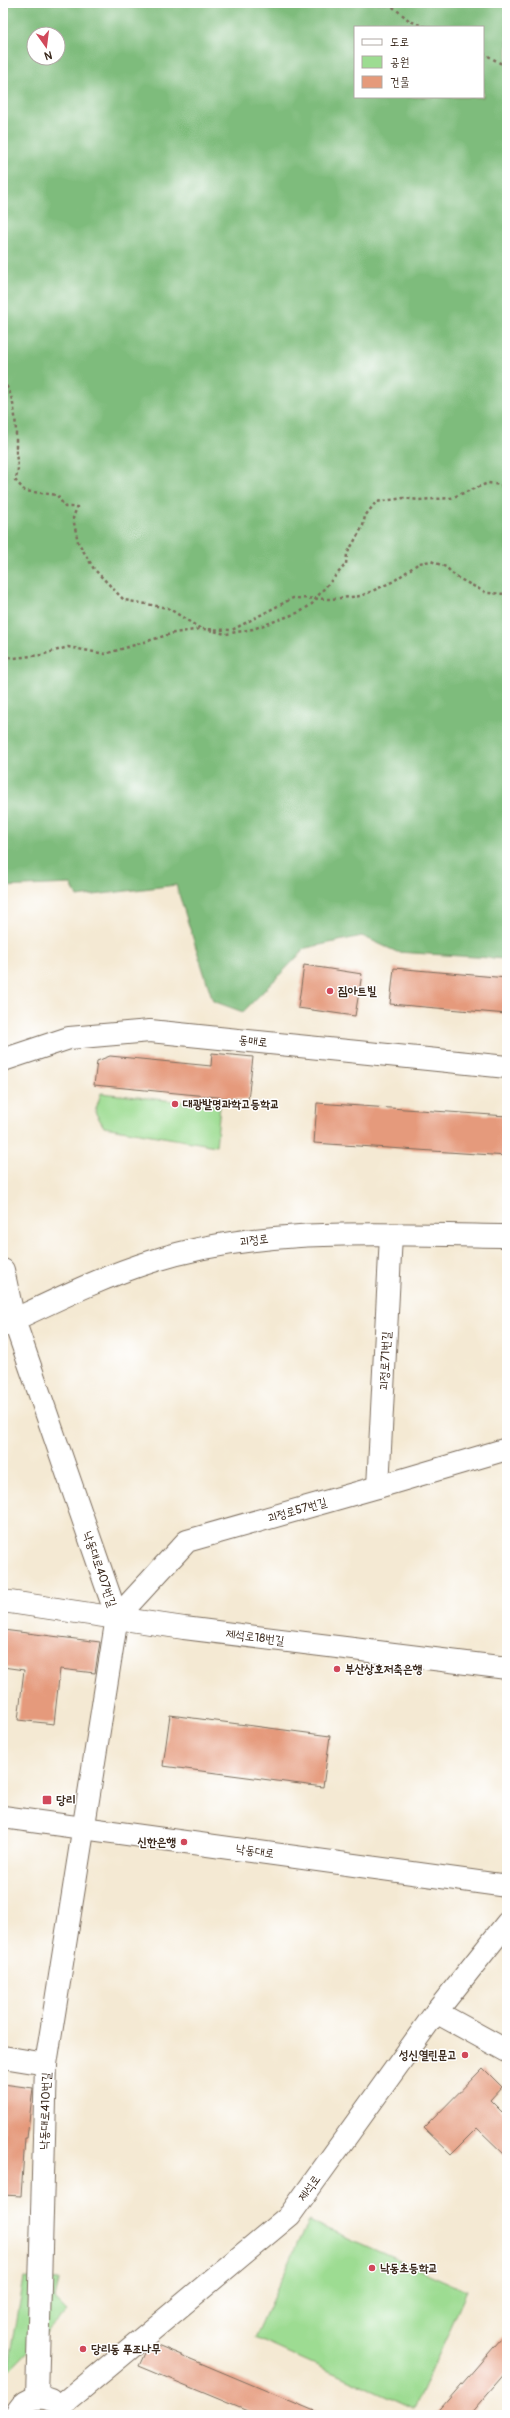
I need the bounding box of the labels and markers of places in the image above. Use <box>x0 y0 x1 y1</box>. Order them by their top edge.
place label: 짐아트빌 <box>338 984 377 999</box>
marker: 짐아트빌 <box>325 986 335 996</box>
place label: 대광발명과학고등학교 <box>182 1097 280 1112</box>
marker: 대광발명과학고등학교 <box>170 1099 180 1109</box>
place label: 부산상호저축은행 <box>345 1662 423 1677</box>
marker: 부산상호저축은행 <box>332 1664 342 1674</box>
place label: 당리 <box>56 1793 75 1808</box>
marker: 당리 <box>41 1794 53 1806</box>
place label: 신한은행 <box>137 1835 176 1850</box>
marker: 신한은행 <box>179 1837 189 1847</box>
place label: 성신열린문고 <box>398 2048 457 2063</box>
marker: 성신열린문고 <box>460 2050 470 2060</box>
place label: 낙동초등학교 <box>380 2261 438 2276</box>
marker: 낙동초등학교 <box>367 2263 377 2273</box>
place label: 당리동 푸조나무 <box>91 2342 161 2357</box>
marker: 당리동 푸조나무 <box>78 2344 88 2354</box>

